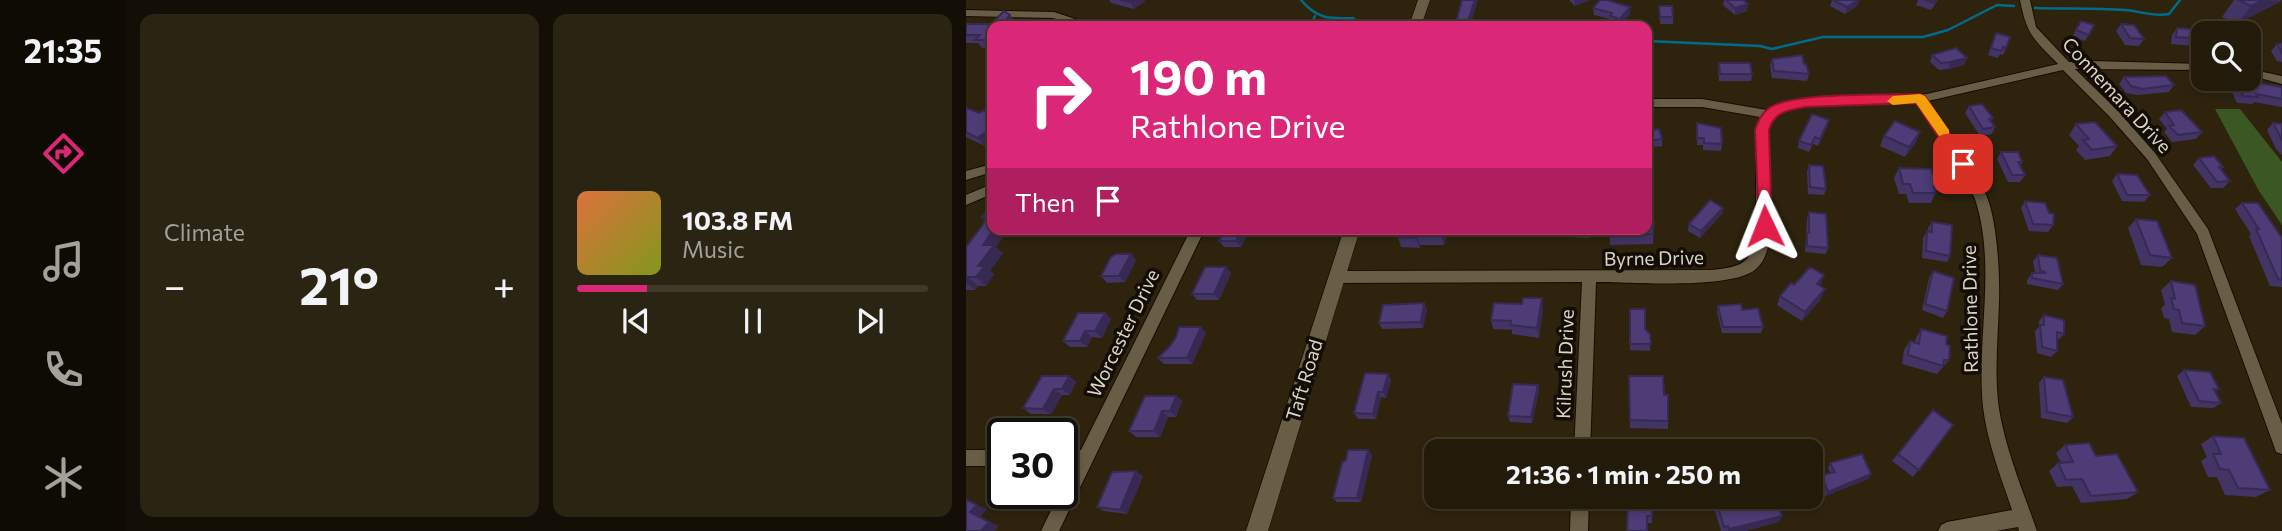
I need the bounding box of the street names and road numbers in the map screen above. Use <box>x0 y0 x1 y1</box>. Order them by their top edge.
street label: Connemara Drive <box>2058 32 2177 157</box>
street label: Byrne Drive <box>1604 245 1704 270</box>
street label: Rathlone Drive <box>1957 245 1982 373</box>
street label: Worcester Drive <box>1082 265 1163 401</box>
street label: Kilrush Drive <box>1551 309 1578 419</box>
street label: Taft Road <box>1280 336 1327 423</box>

